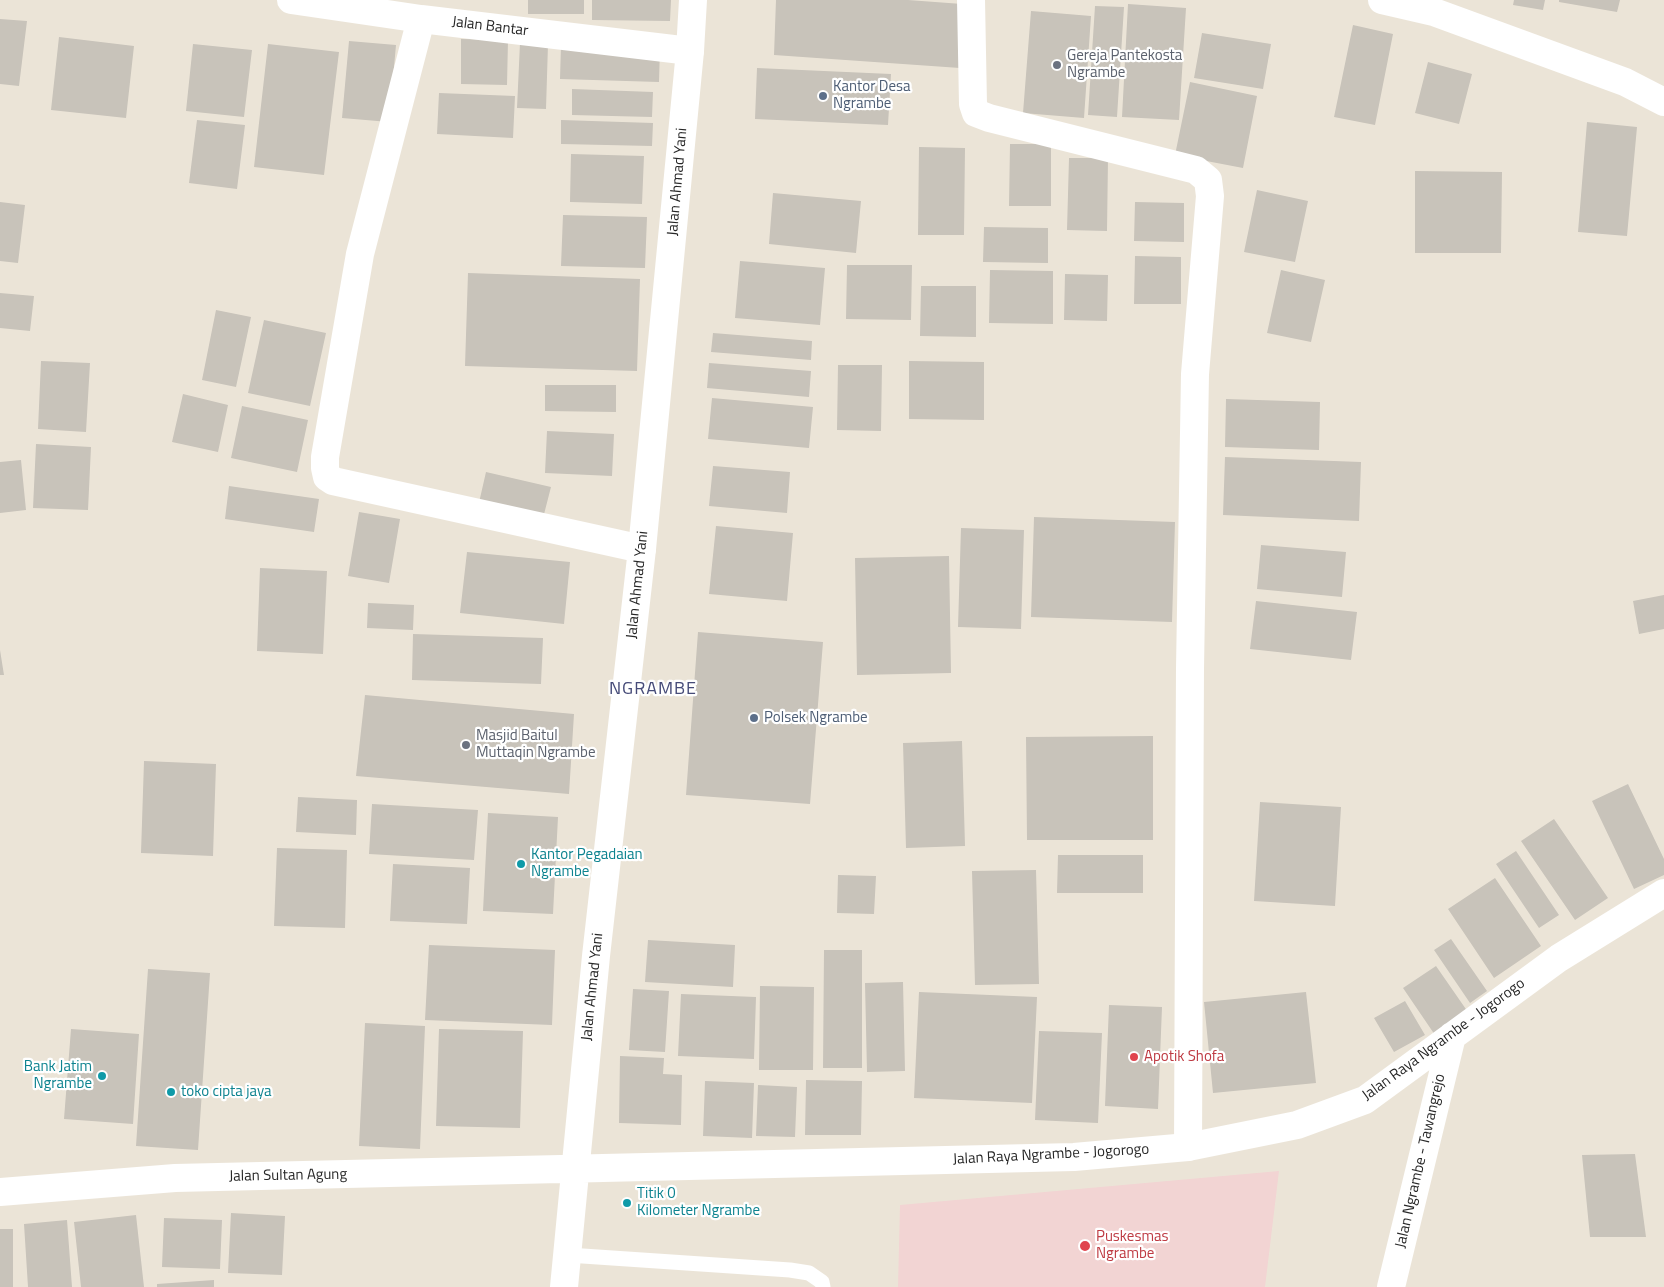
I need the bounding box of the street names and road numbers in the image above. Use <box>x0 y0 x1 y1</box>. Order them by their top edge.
street label: Jalan Bantar <box>451 13 529 41</box>
street label: Jalan Ahmad Yani <box>664 127 692 237</box>
street label: Jalan Ahmad Yani <box>623 530 653 640</box>
street label: Jalan Ahmad Yani <box>578 932 608 1042</box>
street label: Jalan Raya Ngrambe - Jogorogo <box>1359 975 1529 1105</box>
street label: Jalan Ngrambe - Tawangrejo <box>1392 1072 1450 1250</box>
street label: Jalan Raya Ngrambe - Jogorogo <box>952 1141 1150 1169</box>
street label: Jalan Sultan Agung <box>229 1166 347 1186</box>

